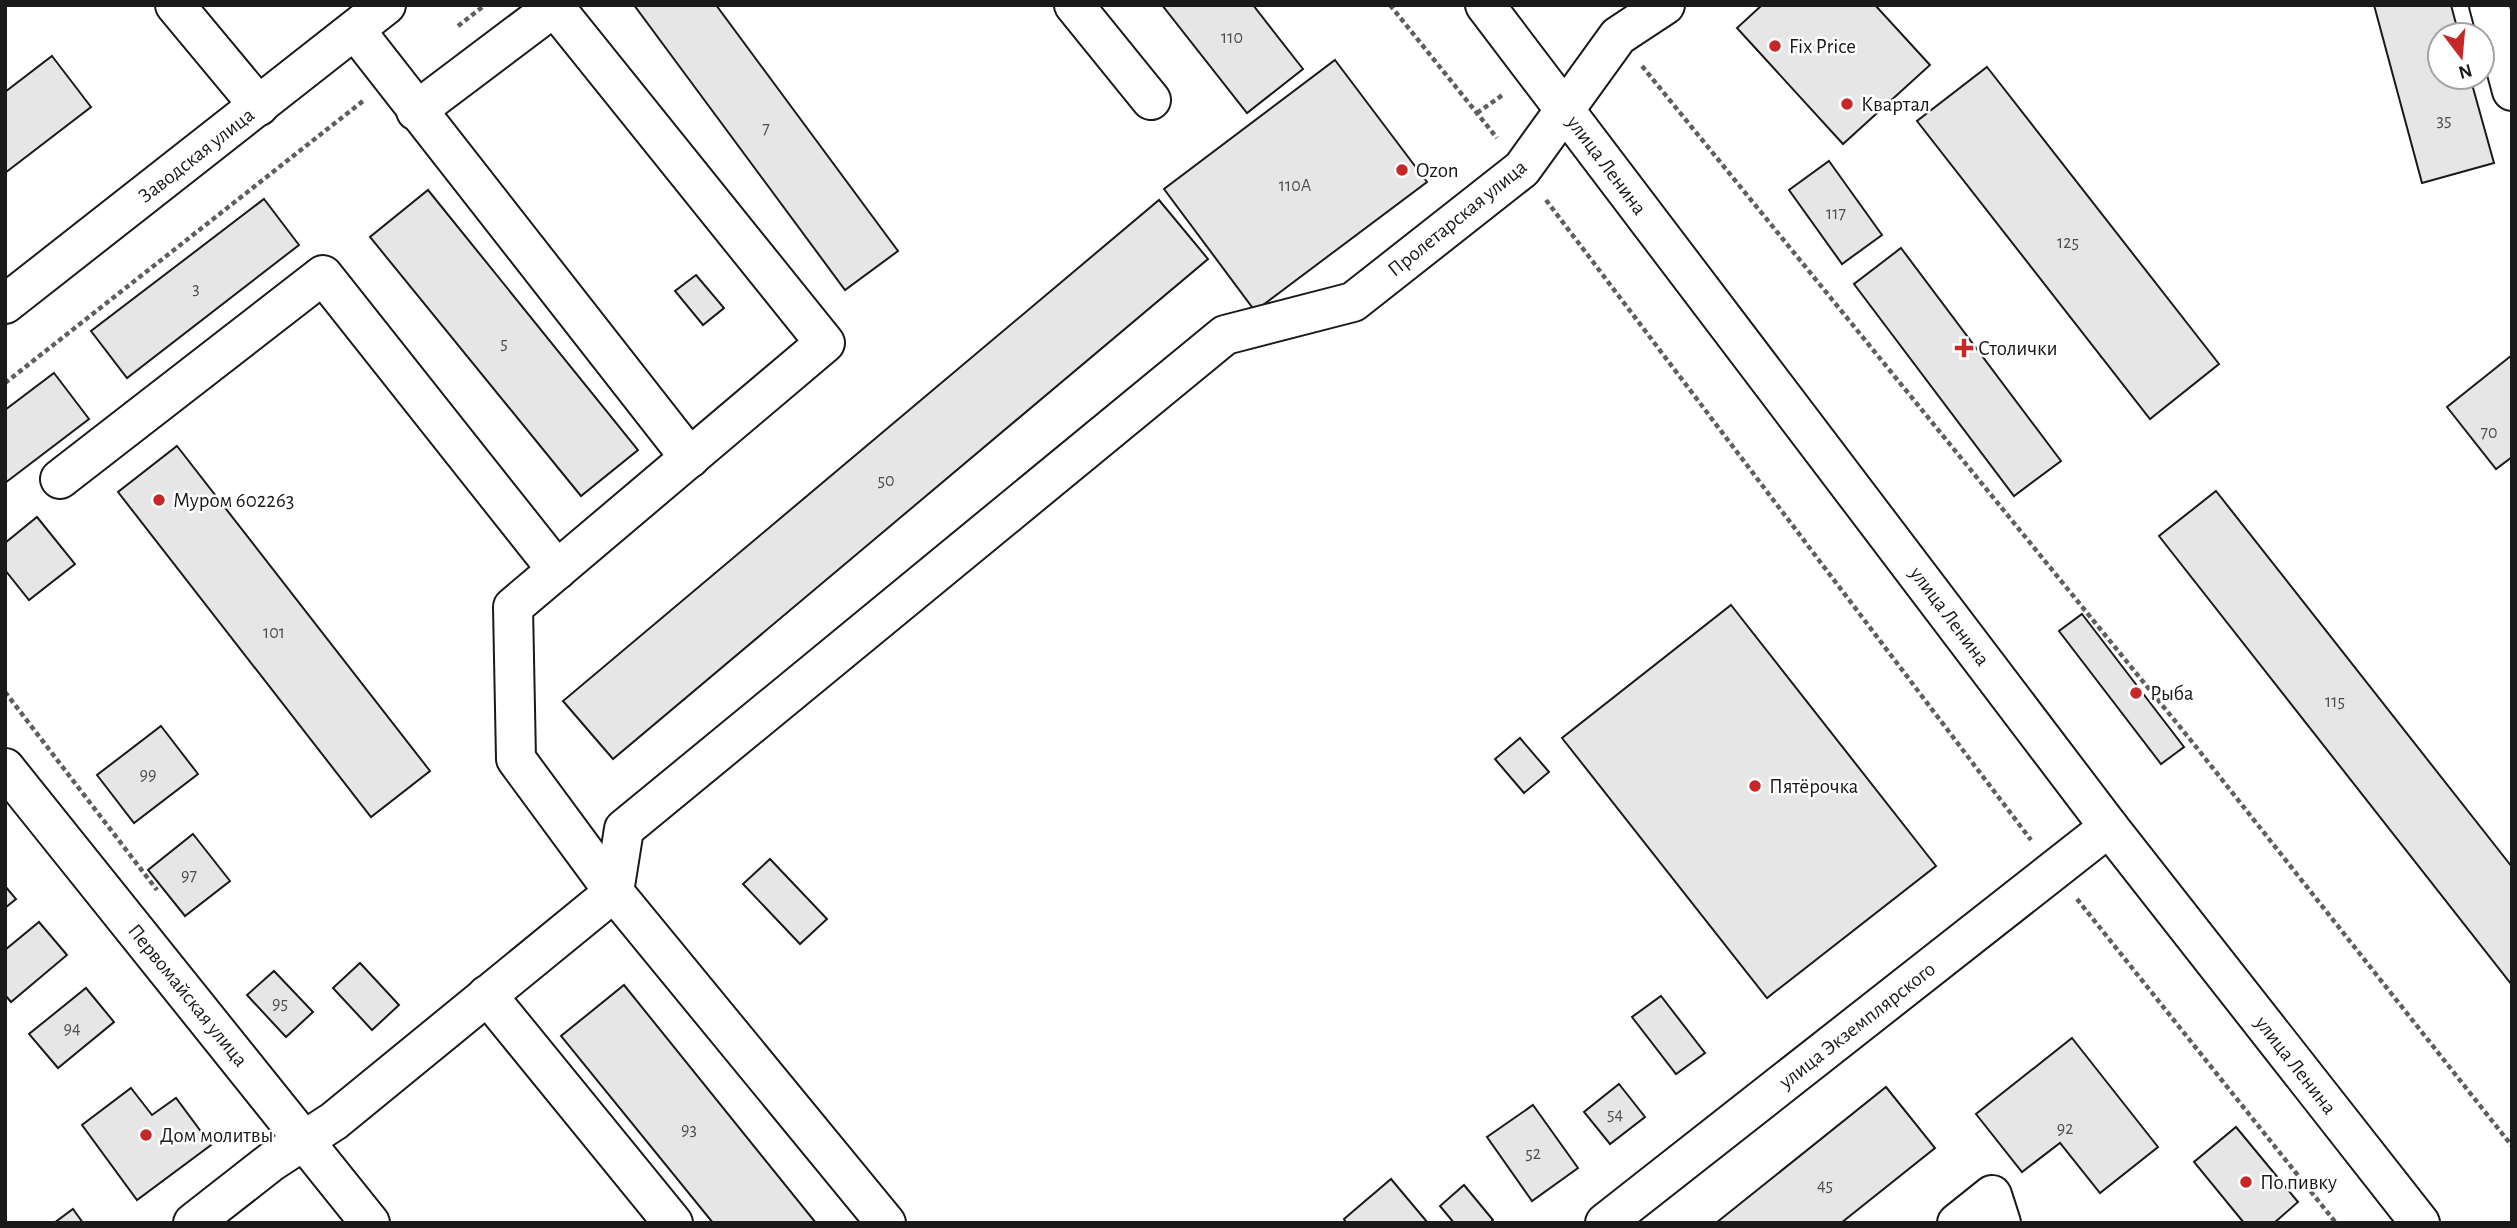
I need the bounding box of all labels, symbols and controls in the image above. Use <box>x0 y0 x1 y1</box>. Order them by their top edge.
north arrow <box>2426 21 2496 91</box>
house number: 110 <box>1221 29 1243 47</box>
place label: Fix Price <box>1789 36 1856 57</box>
marker: Fix Price <box>1767 38 1783 54</box>
text: N <box>2456 60 2474 82</box>
place label: Квартал <box>1861 94 1930 115</box>
marker: Квартал <box>1839 96 1855 112</box>
street label: Заводская улица <box>134 104 258 207</box>
street label: улица Ленина <box>1562 111 1651 219</box>
house number: 35 <box>2437 112 2451 130</box>
house number: 7 <box>762 120 770 138</box>
street label: Пролетарская улица <box>1384 156 1531 281</box>
place label: Ozon <box>1416 160 1459 181</box>
marker: Ozon <box>1394 162 1410 178</box>
house number: 110А <box>1279 177 1312 195</box>
house number: 117 <box>1826 205 1846 223</box>
house number: 125 <box>2057 234 2079 252</box>
house number: 3 <box>192 280 200 298</box>
house number: 5 <box>500 335 508 353</box>
place label: Столички <box>1978 338 2058 359</box>
marker: Столички <box>1956 340 1972 356</box>
house number: 70 <box>2480 424 2498 442</box>
house number: 50 <box>877 472 895 490</box>
place label: Муром 602263 <box>173 490 294 511</box>
marker: Муром 602263 <box>151 492 167 508</box>
street label: улица Ленина <box>1905 562 1994 670</box>
house number: 101 <box>263 624 285 642</box>
place label: Рыба <box>2150 683 2194 704</box>
marker: Рыба <box>2128 685 2144 701</box>
house number: 115 <box>2325 693 2345 711</box>
house number: 99 <box>140 766 156 784</box>
place label: Пятёрочка <box>1769 776 1859 797</box>
marker: Пятёрочка <box>1747 778 1763 794</box>
house number: 97 <box>181 867 197 885</box>
street label: Первомайская улица <box>124 920 252 1071</box>
street label: улица Экземплярского <box>1775 958 1939 1093</box>
house number: 95 <box>272 995 288 1013</box>
street label: улица Ленина <box>2250 1012 2340 1119</box>
house number: 94 <box>63 1020 81 1038</box>
house number: 54 <box>1607 1106 1623 1124</box>
house number: 92 <box>2057 1120 2073 1138</box>
house number: 93 <box>681 1121 697 1139</box>
place label: Дом молитвы <box>160 1125 273 1146</box>
marker: Дом молитвы <box>138 1127 154 1143</box>
house number: 52 <box>1525 1145 1541 1163</box>
place label: По пивку <box>2260 1172 2337 1193</box>
marker: По пивку <box>2238 1174 2254 1190</box>
house number: 45 <box>1817 1177 1833 1195</box>

